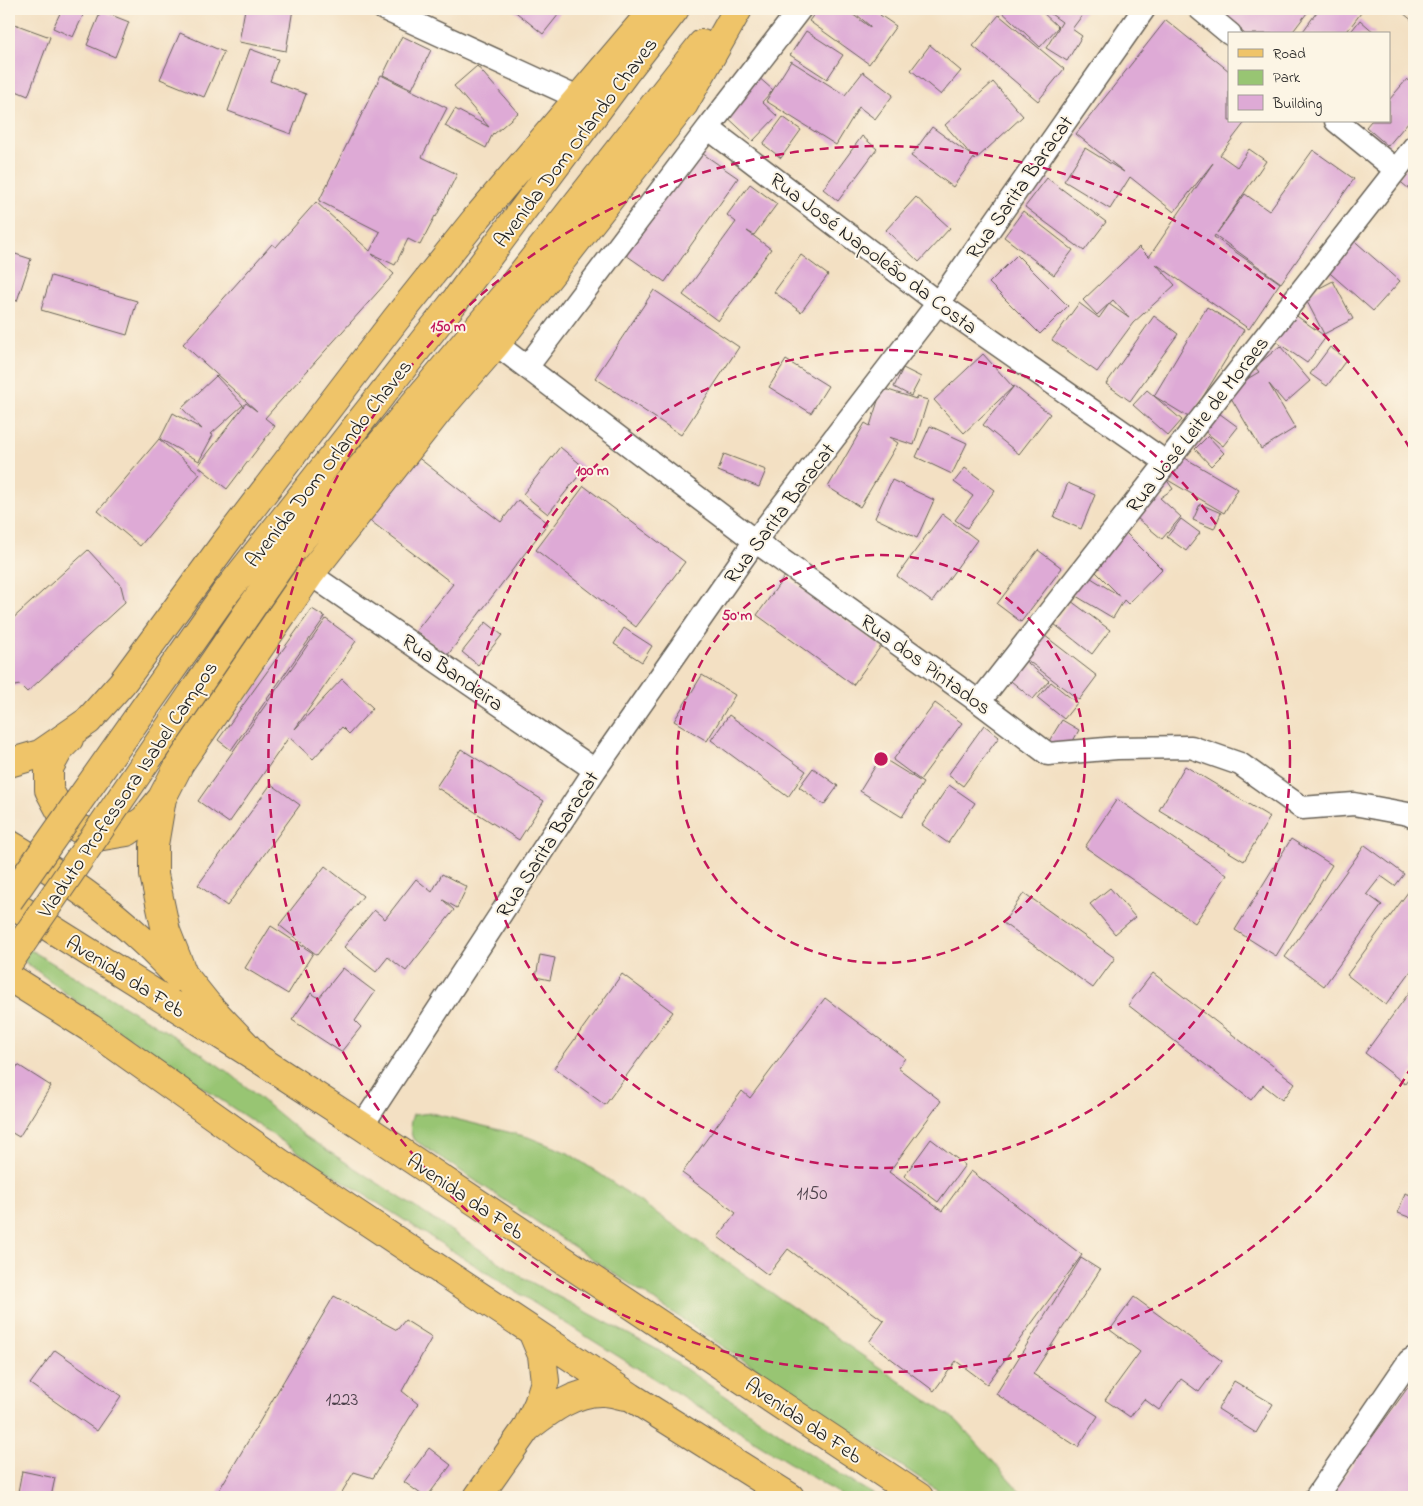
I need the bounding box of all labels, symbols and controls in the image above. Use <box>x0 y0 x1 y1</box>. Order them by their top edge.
street label: Avenida Dom Orlando Chaves <box>487 32 666 255</box>
legend <box>1228 32 1390 122</box>
text: Road <box>1273 43 1306 65</box>
text: Park <box>1273 67 1301 89</box>
text: Building <box>1272 93 1322 116</box>
street label: Rua Sarita Baracat <box>960 110 1082 266</box>
street label: Rua José Napoleão da Costa <box>763 166 983 343</box>
text: 150 m <box>430 316 466 338</box>
street label: Rua José Leite de Moraes <box>1120 330 1277 520</box>
street label: Avenida Dom Orlando Chaves <box>239 354 420 575</box>
street label: Rua Sarita Baracat <box>717 437 844 591</box>
text: 100 m <box>575 460 609 482</box>
text: 50 m <box>722 605 753 627</box>
street label: Rua dos Pintados <box>853 608 997 723</box>
street label: Rua Bandeira <box>395 627 509 720</box>
street label: Viaduto Professora Isabel Campos <box>31 656 226 925</box>
centre of rings <box>872 750 890 768</box>
street label: Rua Sarita Baracat <box>490 766 608 925</box>
street label: Avenida da Feb <box>59 929 191 1026</box>
street label: Avenida da Feb <box>400 1147 530 1248</box>
house number: 1150 <box>796 1181 828 1208</box>
street label: Avenida da Feb <box>738 1371 868 1472</box>
house number: 1223 <box>326 1387 359 1414</box>

